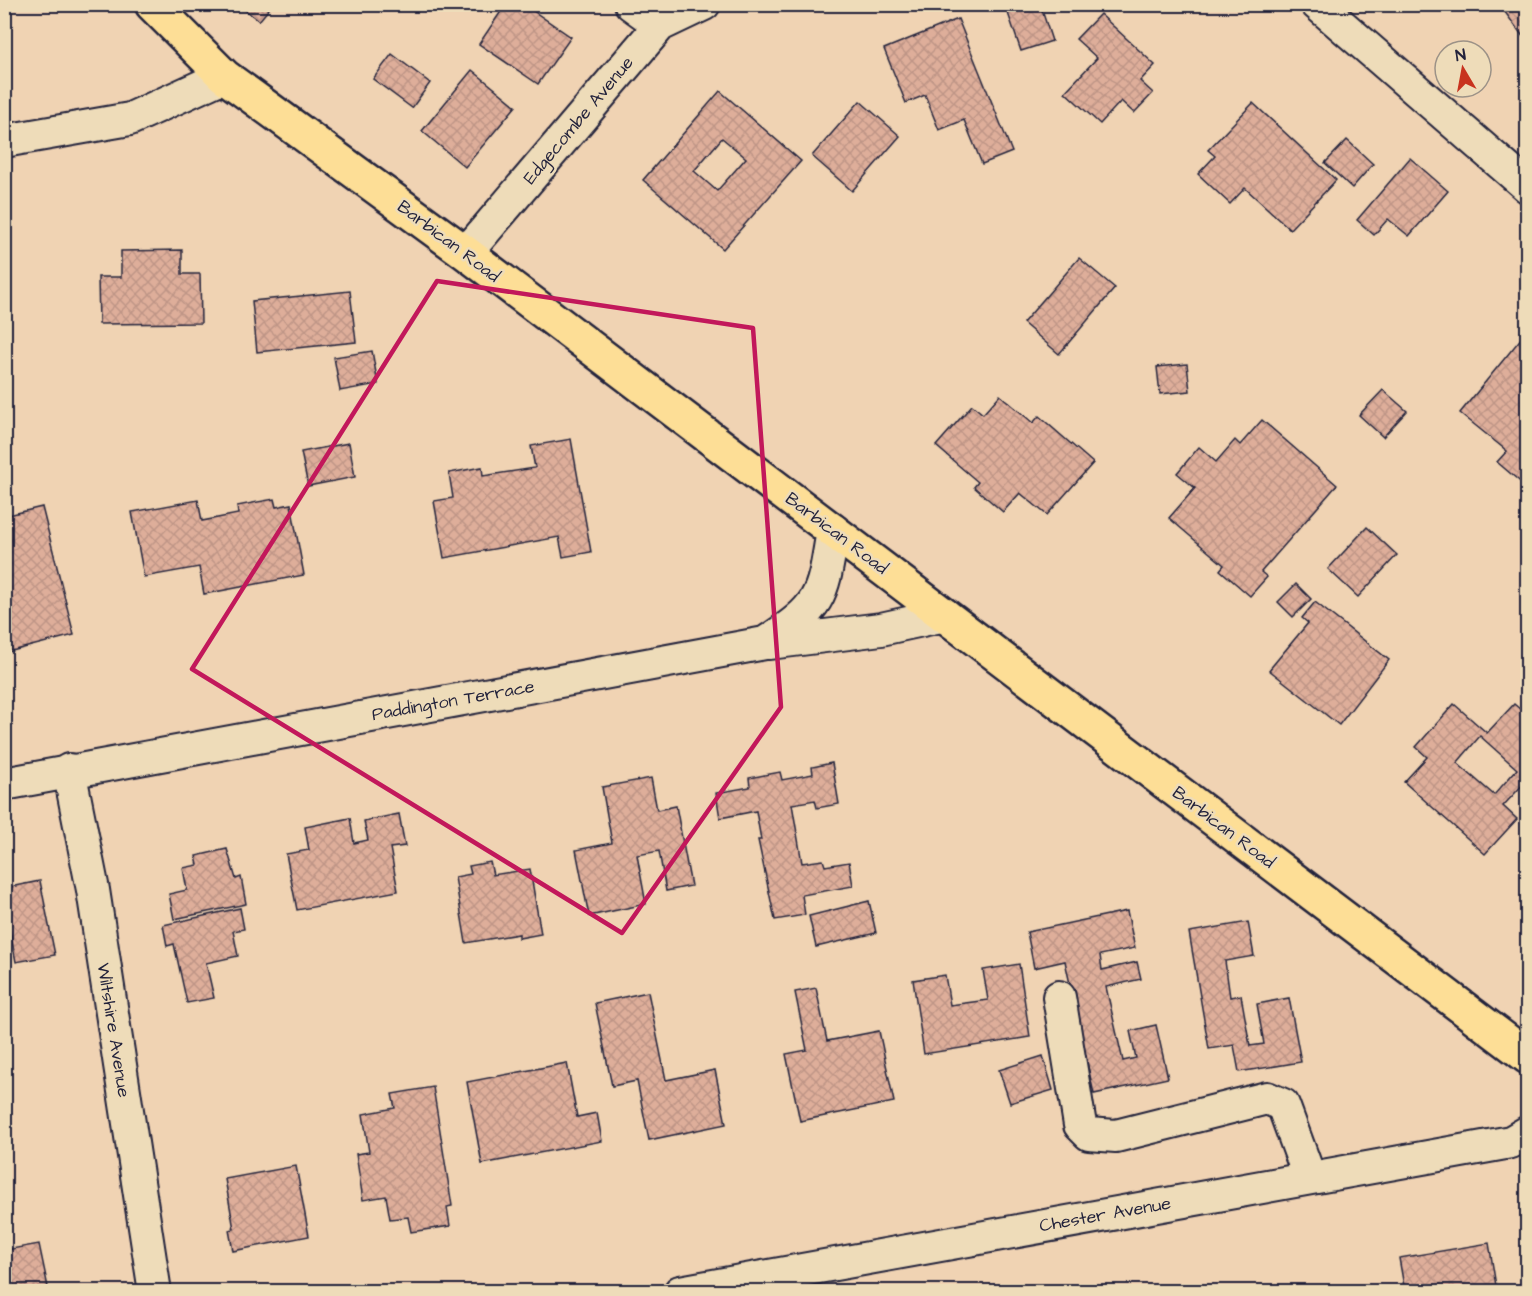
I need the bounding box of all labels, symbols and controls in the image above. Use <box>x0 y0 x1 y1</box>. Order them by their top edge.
north arrow <box>1433 39 1493 99</box>
text: N <box>1454 44 1467 67</box>
street label: Edgecombe Avenue <box>517 51 640 190</box>
street label: Barbican Road <box>392 194 505 288</box>
street label: Barbican Road <box>780 486 893 580</box>
street label: Paddington Terrace <box>370 674 537 728</box>
street label: Barbican Road <box>1167 780 1280 874</box>
street label: Wiltshire Avenue <box>91 961 137 1099</box>
street label: Chester Avenue <box>1037 1191 1173 1238</box>

